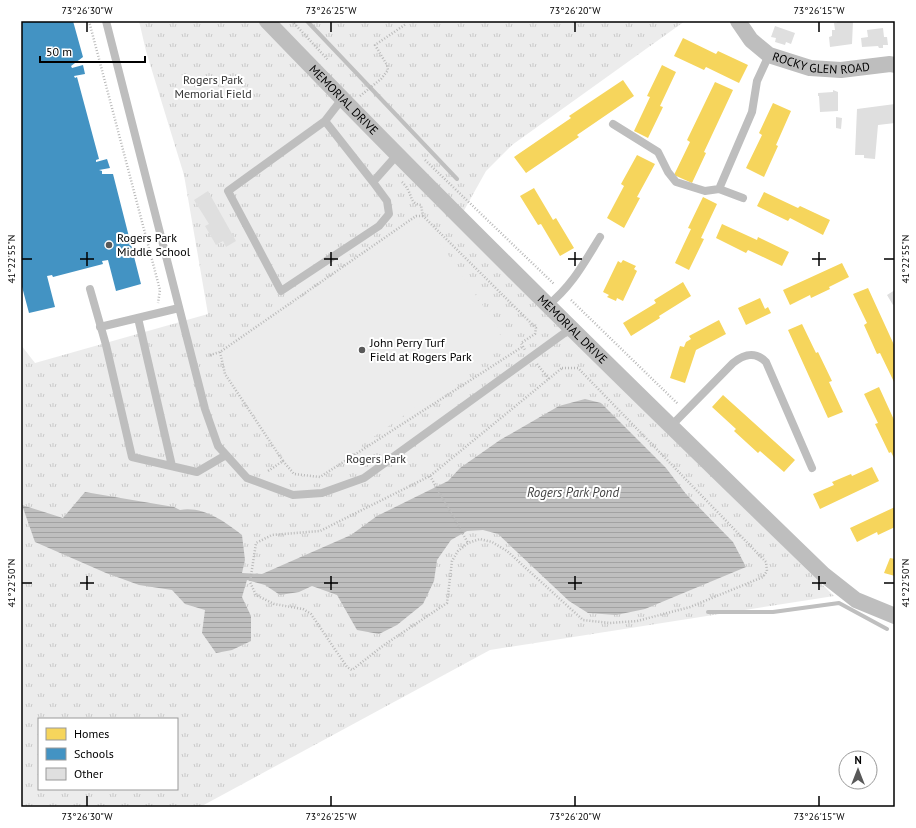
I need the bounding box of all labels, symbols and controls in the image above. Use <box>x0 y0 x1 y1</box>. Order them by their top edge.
text: 73°26'30"W <box>61 4 113 17</box>
text: 73°26'25"W <box>305 4 357 17</box>
text: 73°26'20"W <box>549 4 601 17</box>
text: 73°26'15"W <box>793 4 845 17</box>
scale bar <box>40 38 145 64</box>
text: 50 m <box>46 44 72 59</box>
street label: ROCKY GLEN ROAD <box>771 49 871 77</box>
street label: MEMORIAL DRIVE <box>306 61 382 138</box>
park label: Rogers Park Memorial Field <box>174 72 252 101</box>
place label: Rogers Park Middle School <box>117 230 191 259</box>
text: 41°22'55"N <box>5 234 18 284</box>
text: 41°22'55"N <box>899 234 912 284</box>
marker: Rogers Park Middle School <box>104 240 114 250</box>
street label: MEMORIAL DRIVE <box>535 291 611 367</box>
place label: John Perry Turf Field at Rogers Park <box>369 335 472 364</box>
marker: John Perry Turf Field at Rogers Park <box>357 345 367 355</box>
park label: Rogers Park <box>346 451 406 466</box>
water label: Rogers Park Pond <box>527 484 619 501</box>
text: 41°22'50"N <box>5 558 18 608</box>
text: 41°22'50"N <box>899 558 912 608</box>
legend <box>38 718 178 790</box>
text: Homes <box>74 726 109 741</box>
text: Schools <box>74 746 114 761</box>
north arrow <box>838 750 878 790</box>
text: N <box>854 753 862 767</box>
text: Other <box>74 766 103 781</box>
text: 73°26'30"W <box>61 810 113 823</box>
text: 73°26'25"W <box>305 810 357 823</box>
text: 73°26'20"W <box>549 810 601 823</box>
text: 73°26'15"W <box>793 810 845 823</box>

